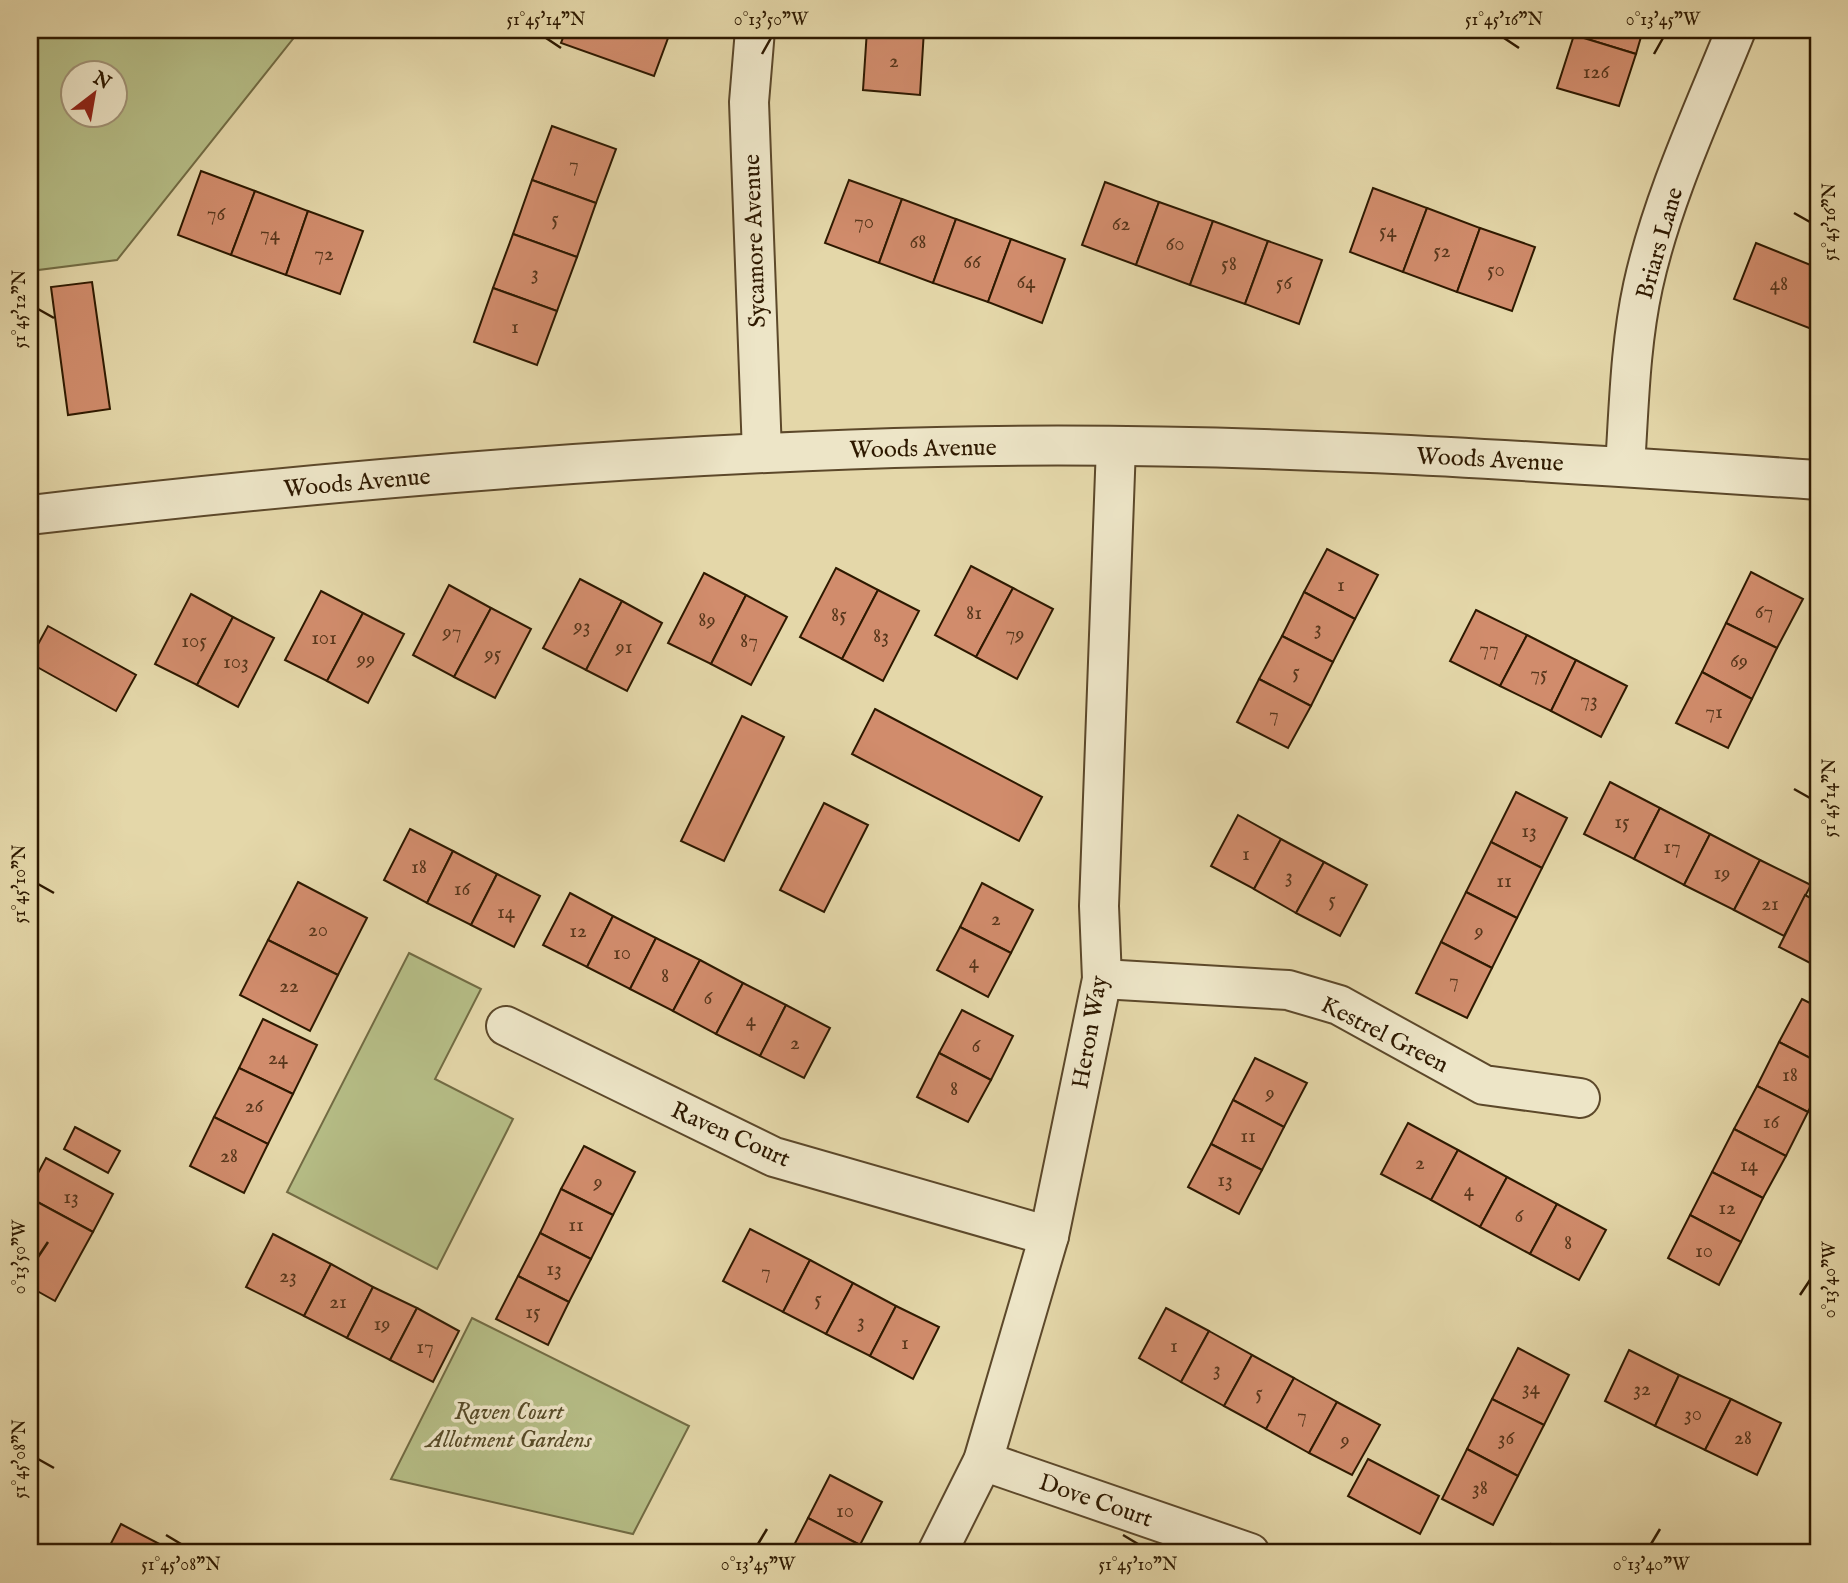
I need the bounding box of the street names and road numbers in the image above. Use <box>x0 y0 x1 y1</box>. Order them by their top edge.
street label: Sycamore Avenue <box>737 154 774 328</box>
street label: Briars Lane <box>1630 184 1691 303</box>
street label: Woods Avenue <box>849 433 997 466</box>
street label: Woods Avenue <box>1416 441 1564 480</box>
street label: Woods Avenue <box>282 462 432 505</box>
street label: Heron Way <box>1065 973 1116 1091</box>
street label: Kestrel Green <box>1315 990 1454 1081</box>
street label: Raven Court <box>666 1095 795 1175</box>
street label: Dove Court <box>1035 1468 1156 1535</box>

